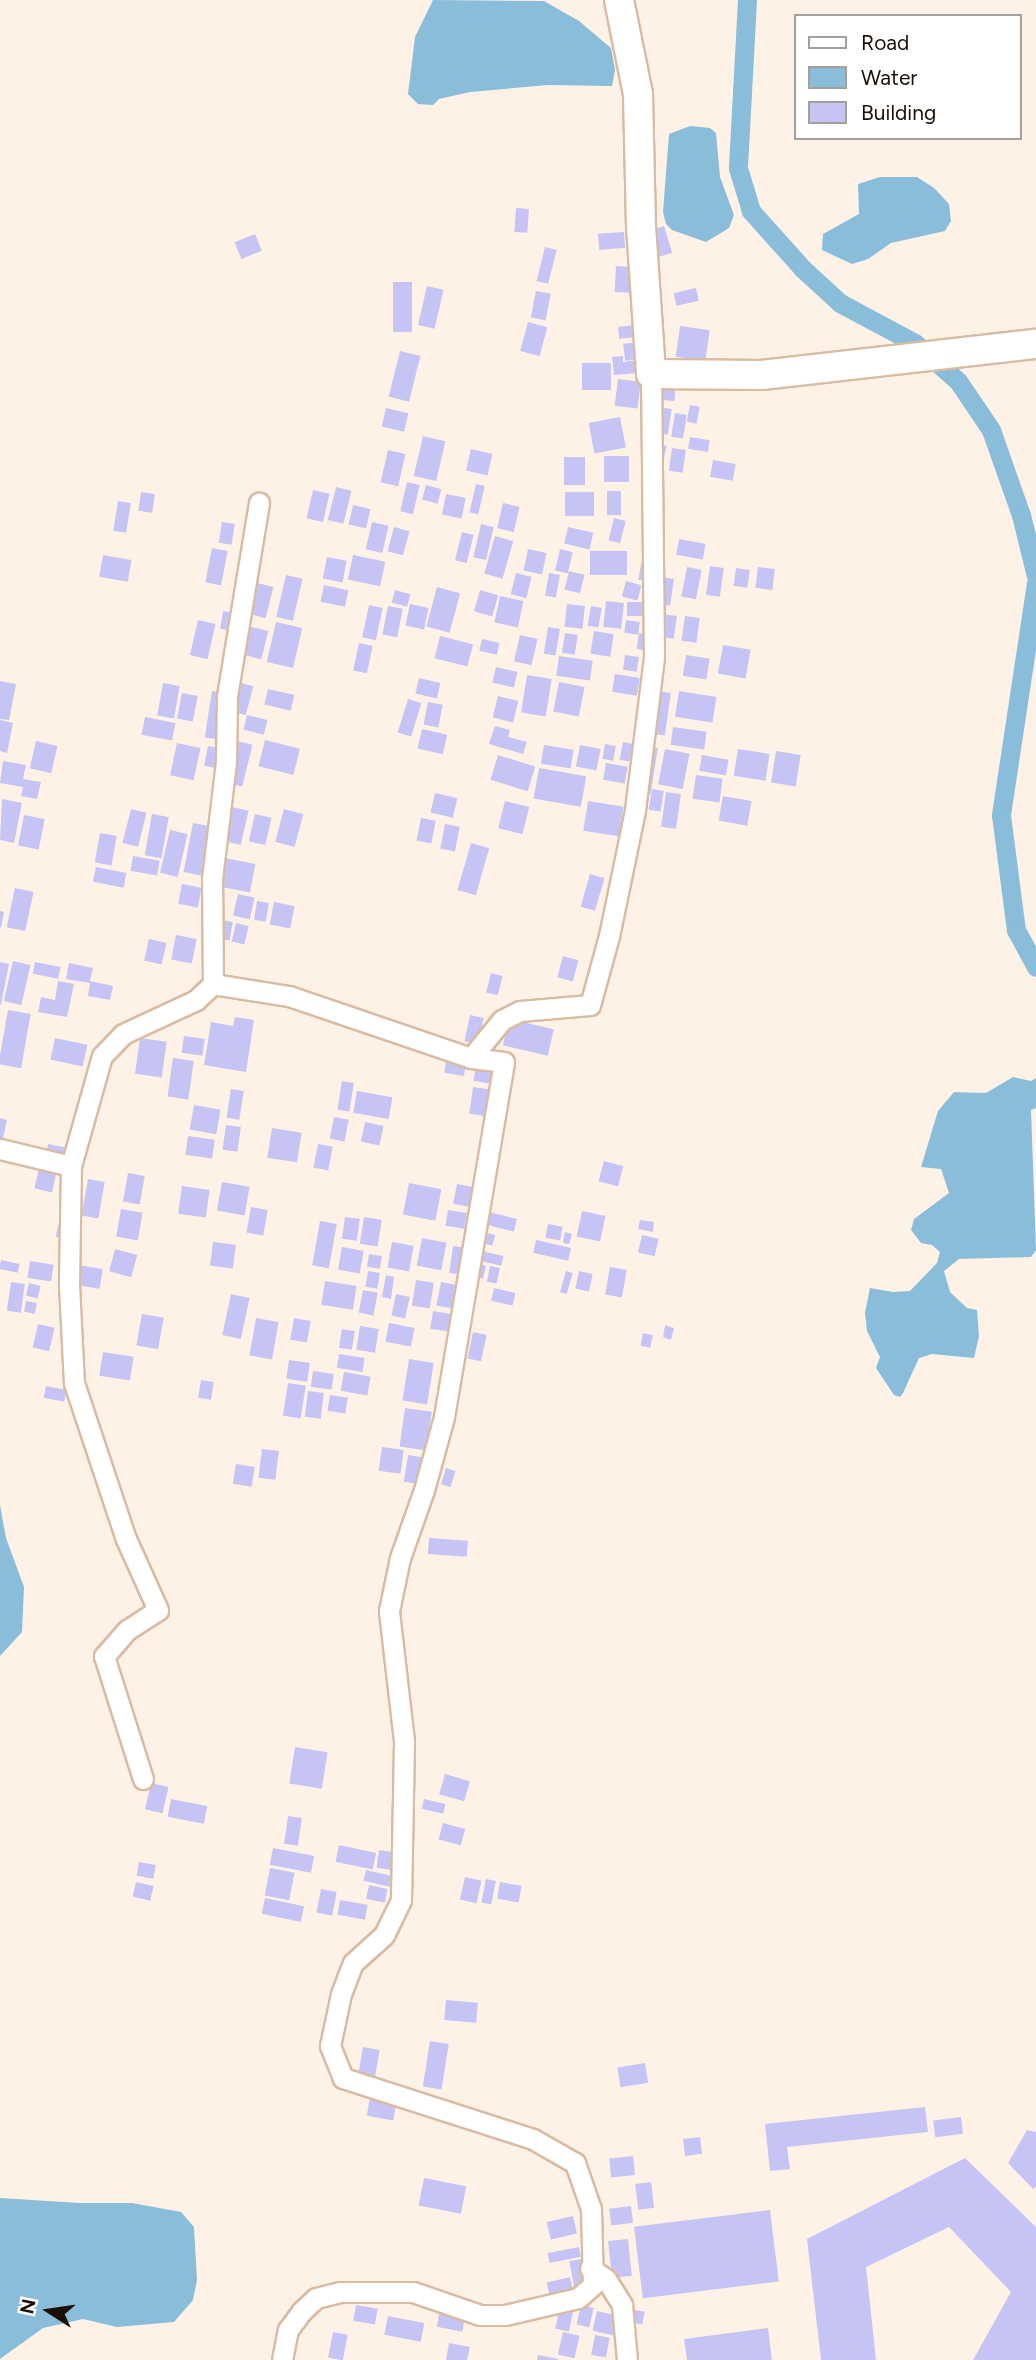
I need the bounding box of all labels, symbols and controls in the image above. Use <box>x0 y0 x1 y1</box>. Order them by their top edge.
legend <box>794 14 1022 140</box>
text: Road <box>861 30 909 55</box>
text: Water <box>861 65 917 90</box>
text: Building <box>861 100 936 125</box>
north arrow <box>14 2276 84 2346</box>
text: N <box>15 2297 41 2316</box>

